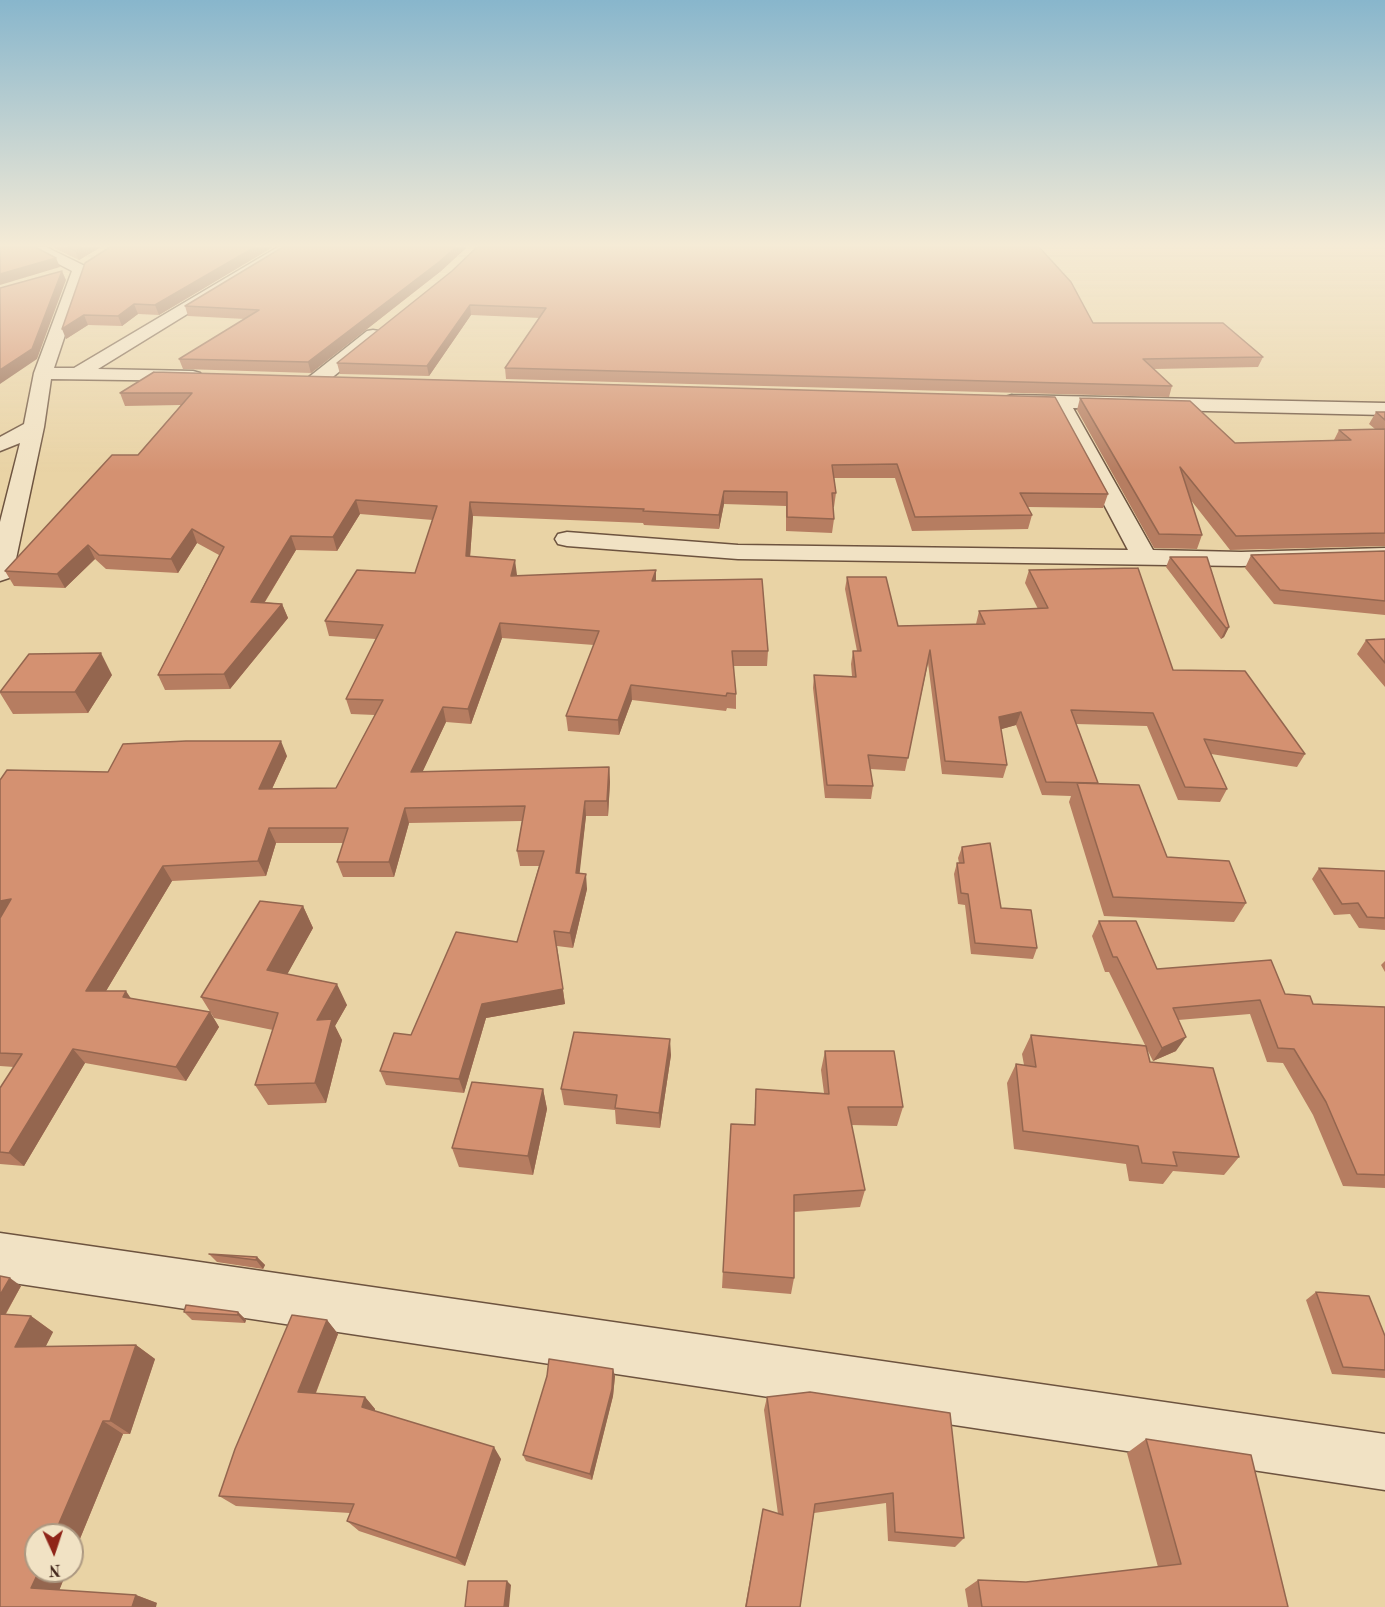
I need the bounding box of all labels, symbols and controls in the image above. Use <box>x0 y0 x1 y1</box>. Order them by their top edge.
north arrow <box>24 1523 84 1583</box>
text: N <box>48 1561 61 1577</box>

